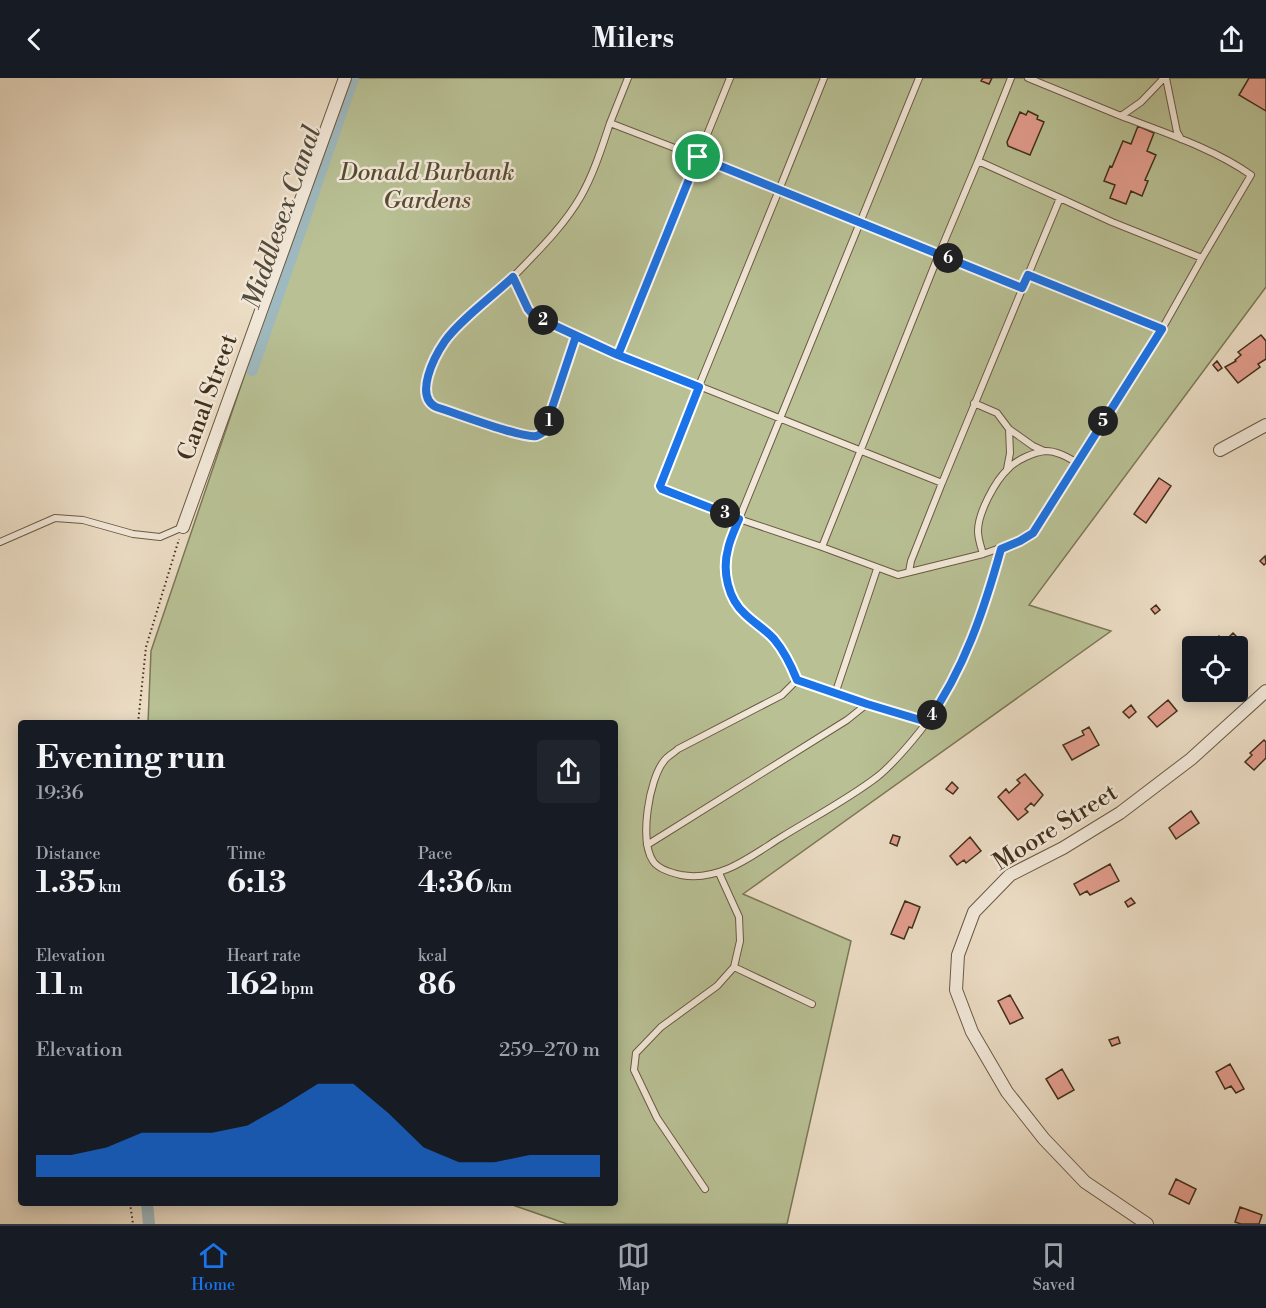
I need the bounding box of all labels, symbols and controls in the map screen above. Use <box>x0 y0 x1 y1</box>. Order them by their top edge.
text: Milers <box>592 22 674 56</box>
icon: back <box>18 23 51 56</box>
icon: share <box>1215 23 1248 56</box>
water label: Middlesex Canal <box>236 121 328 313</box>
pin <box>672 131 723 182</box>
icon: arrive <box>681 140 714 173</box>
park label: Donald Burbank Gardens <box>338 158 515 216</box>
pin: 6 <box>933 243 963 273</box>
text: 6 <box>943 248 953 268</box>
pin: 2 <box>528 305 558 335</box>
text: 2 <box>538 310 548 330</box>
street label: Canal Street <box>171 330 245 465</box>
pin: 1 <box>534 406 564 436</box>
pin: 5 <box>1088 406 1118 436</box>
text: 1 <box>545 411 553 431</box>
text: 5 <box>1098 411 1108 431</box>
pin: 3 <box>710 498 740 528</box>
text: 3 <box>720 503 730 523</box>
map controls <box>1182 636 1248 702</box>
button: locate <box>1182 636 1248 702</box>
pin: 4 <box>917 700 947 730</box>
text: 4 <box>927 705 937 725</box>
text: Evening run <box>36 738 225 779</box>
button: share <box>537 740 600 803</box>
street label: Moore Street <box>988 778 1124 878</box>
text: 19:36 <box>36 781 84 806</box>
text: Distance <box>36 844 101 864</box>
text: Time <box>227 844 266 864</box>
text: Pace <box>418 844 452 864</box>
text: 1.35 <box>36 864 96 902</box>
text: 6:13 <box>227 864 287 902</box>
text: 4:36 <box>418 864 483 902</box>
text: km <box>96 877 121 897</box>
text: /km <box>483 877 512 897</box>
text: Elevation <box>36 946 105 966</box>
text: Heart rate <box>227 946 301 966</box>
text: kcal <box>418 946 447 966</box>
text: 11 <box>36 966 66 1004</box>
text: 162 <box>227 966 278 1004</box>
text: 86 <box>418 966 456 1004</box>
text: m <box>66 979 83 999</box>
text: bpm <box>278 979 314 999</box>
text: Elevation <box>36 1038 123 1063</box>
text: 259–270 m <box>499 1038 600 1063</box>
tab: Home <box>191 1239 235 1295</box>
tab: Map <box>617 1239 650 1295</box>
tab: Saved <box>1033 1239 1075 1295</box>

